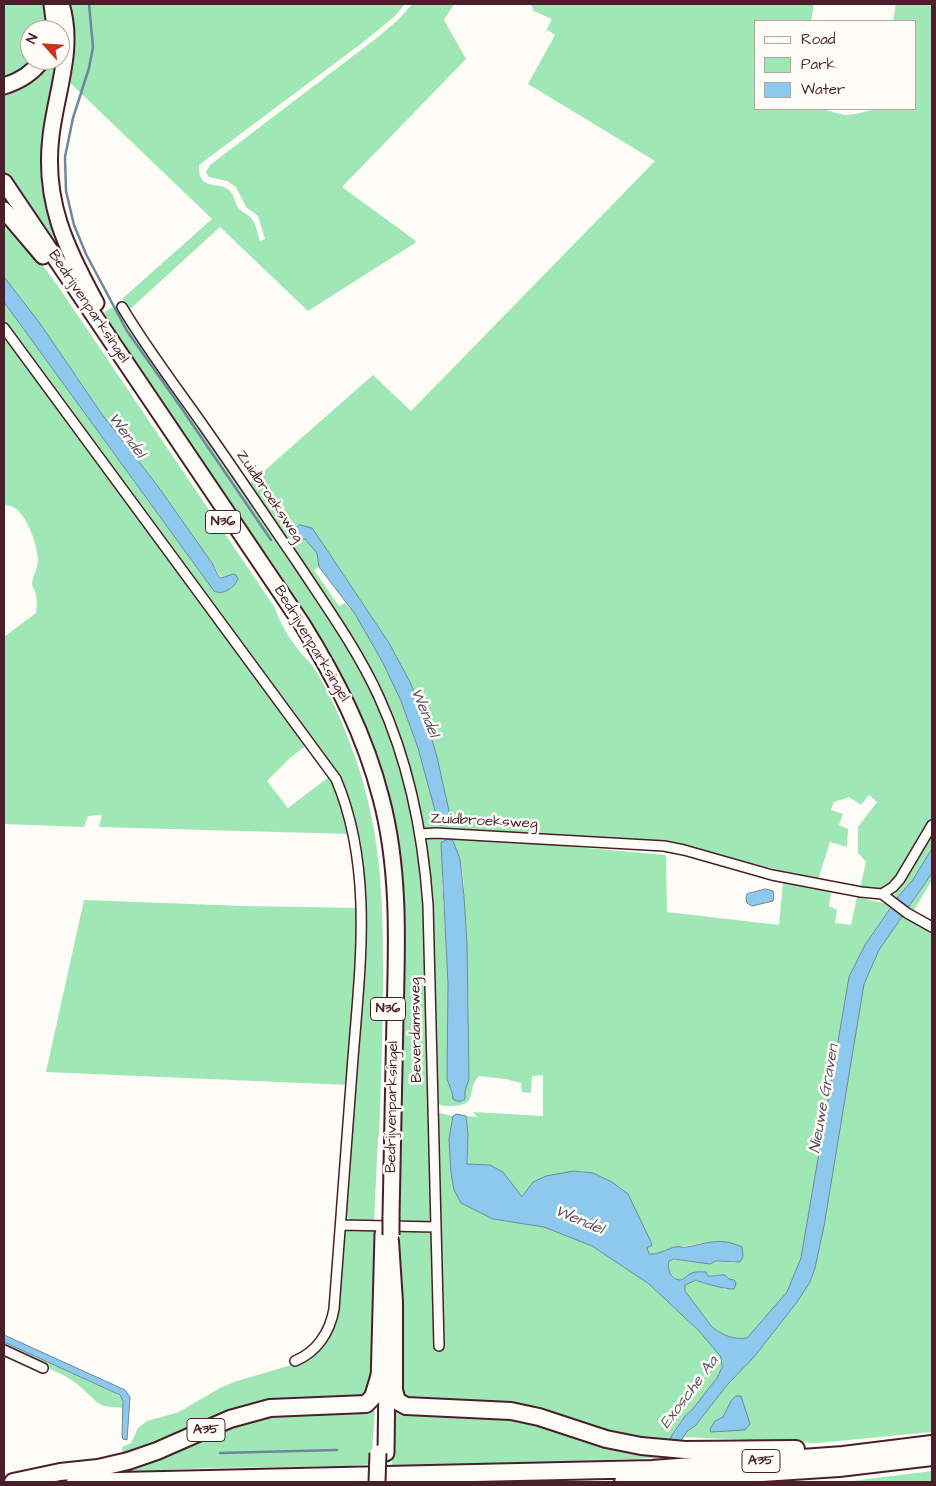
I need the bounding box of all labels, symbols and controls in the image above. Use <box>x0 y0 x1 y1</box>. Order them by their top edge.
north arrow <box>20 20 70 70</box>
legend <box>754 20 916 110</box>
text: Road <box>801 29 835 50</box>
text: N <box>22 31 43 47</box>
text: Park <box>801 54 836 75</box>
text: Water <box>801 79 845 100</box>
street label: Bedrijvenparksingel <box>44 247 132 367</box>
water label: Wendel <box>103 410 149 462</box>
street label: Zuidbroeksweg <box>232 447 306 547</box>
road number: N36 <box>206 511 240 534</box>
street label: Bedrijvenparksingel <box>269 583 353 705</box>
water label: Wendel <box>406 686 442 740</box>
street label: Zuidbroeksweg <box>430 810 538 834</box>
street label: Beverdamsweg <box>407 977 427 1083</box>
road number: N36 <box>370 998 406 1021</box>
street label: Bedrijvenparksingel <box>383 1041 403 1173</box>
water label: Nieuwe Graven <box>806 1043 844 1155</box>
water label: Wendel <box>552 1202 606 1240</box>
water label: Exosche Aa <box>657 1353 723 1433</box>
road number: A35 <box>187 1418 225 1442</box>
road number: A35 <box>742 1450 780 1472</box>

